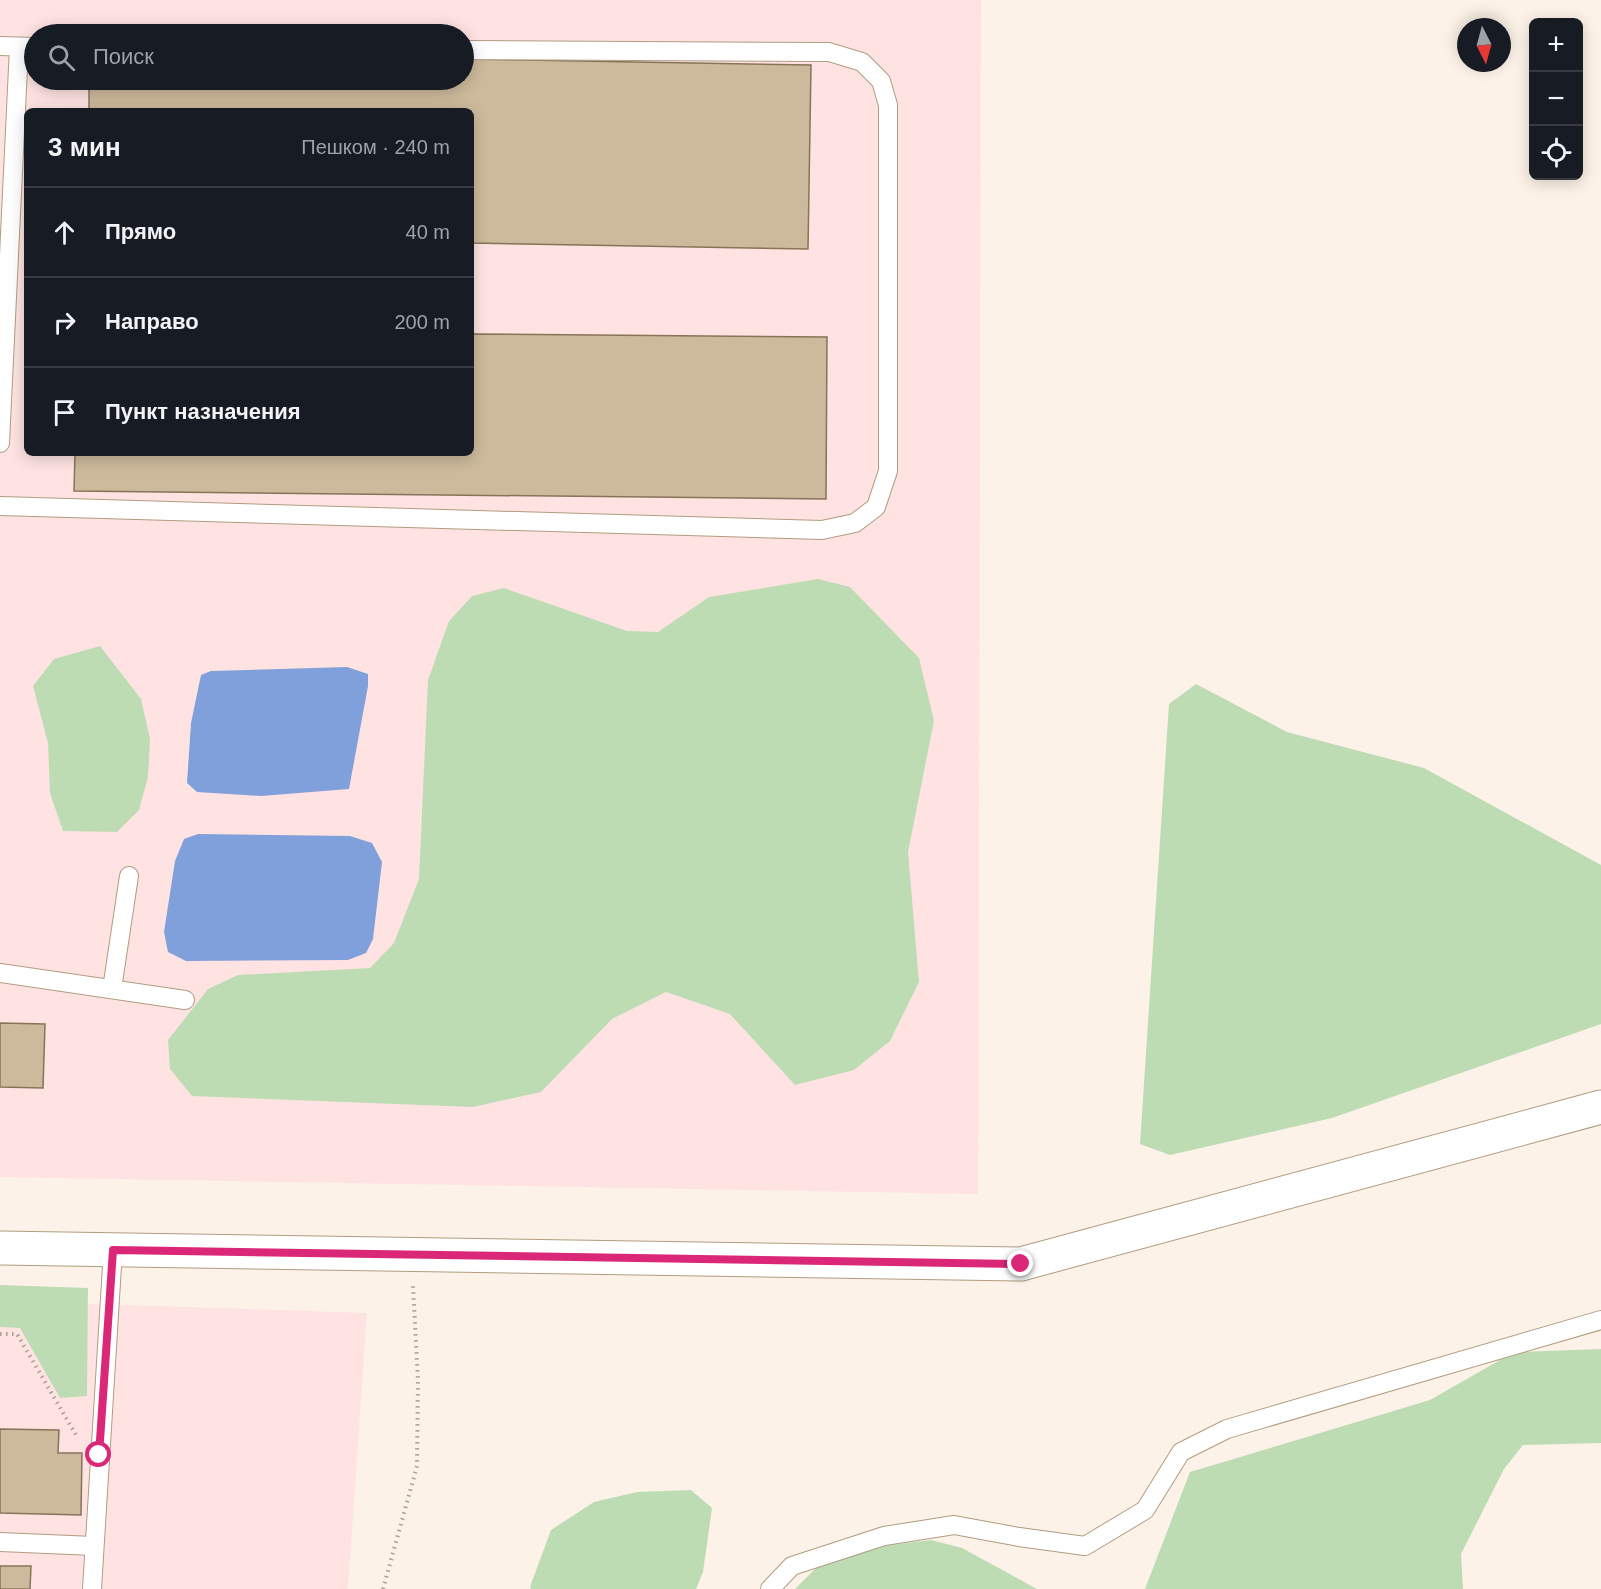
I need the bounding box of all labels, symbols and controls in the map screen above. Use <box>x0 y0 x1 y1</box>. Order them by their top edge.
north arrow <box>1457 18 1511 72</box>
map controls <box>1529 18 1583 180</box>
button: + <box>1529 18 1583 72</box>
search box <box>24 24 474 90</box>
icon: search <box>45 41 78 74</box>
text: Поиск <box>93 44 154 69</box>
button: − <box>1529 72 1583 126</box>
button: locate <box>1529 126 1583 180</box>
text: 3 мин <box>48 132 121 162</box>
text: Пешком · 240 m <box>301 136 450 158</box>
icon: ahead <box>48 216 81 249</box>
text: Прямо <box>105 219 176 244</box>
text: 40 m <box>406 221 450 243</box>
icon: right <box>48 306 81 339</box>
text: Направо <box>105 309 199 334</box>
text: 200 m <box>394 311 450 333</box>
icon: arrive <box>48 396 81 429</box>
text: Пункт назначения <box>105 399 301 424</box>
route end <box>1007 1250 1033 1276</box>
route start <box>85 1441 111 1467</box>

